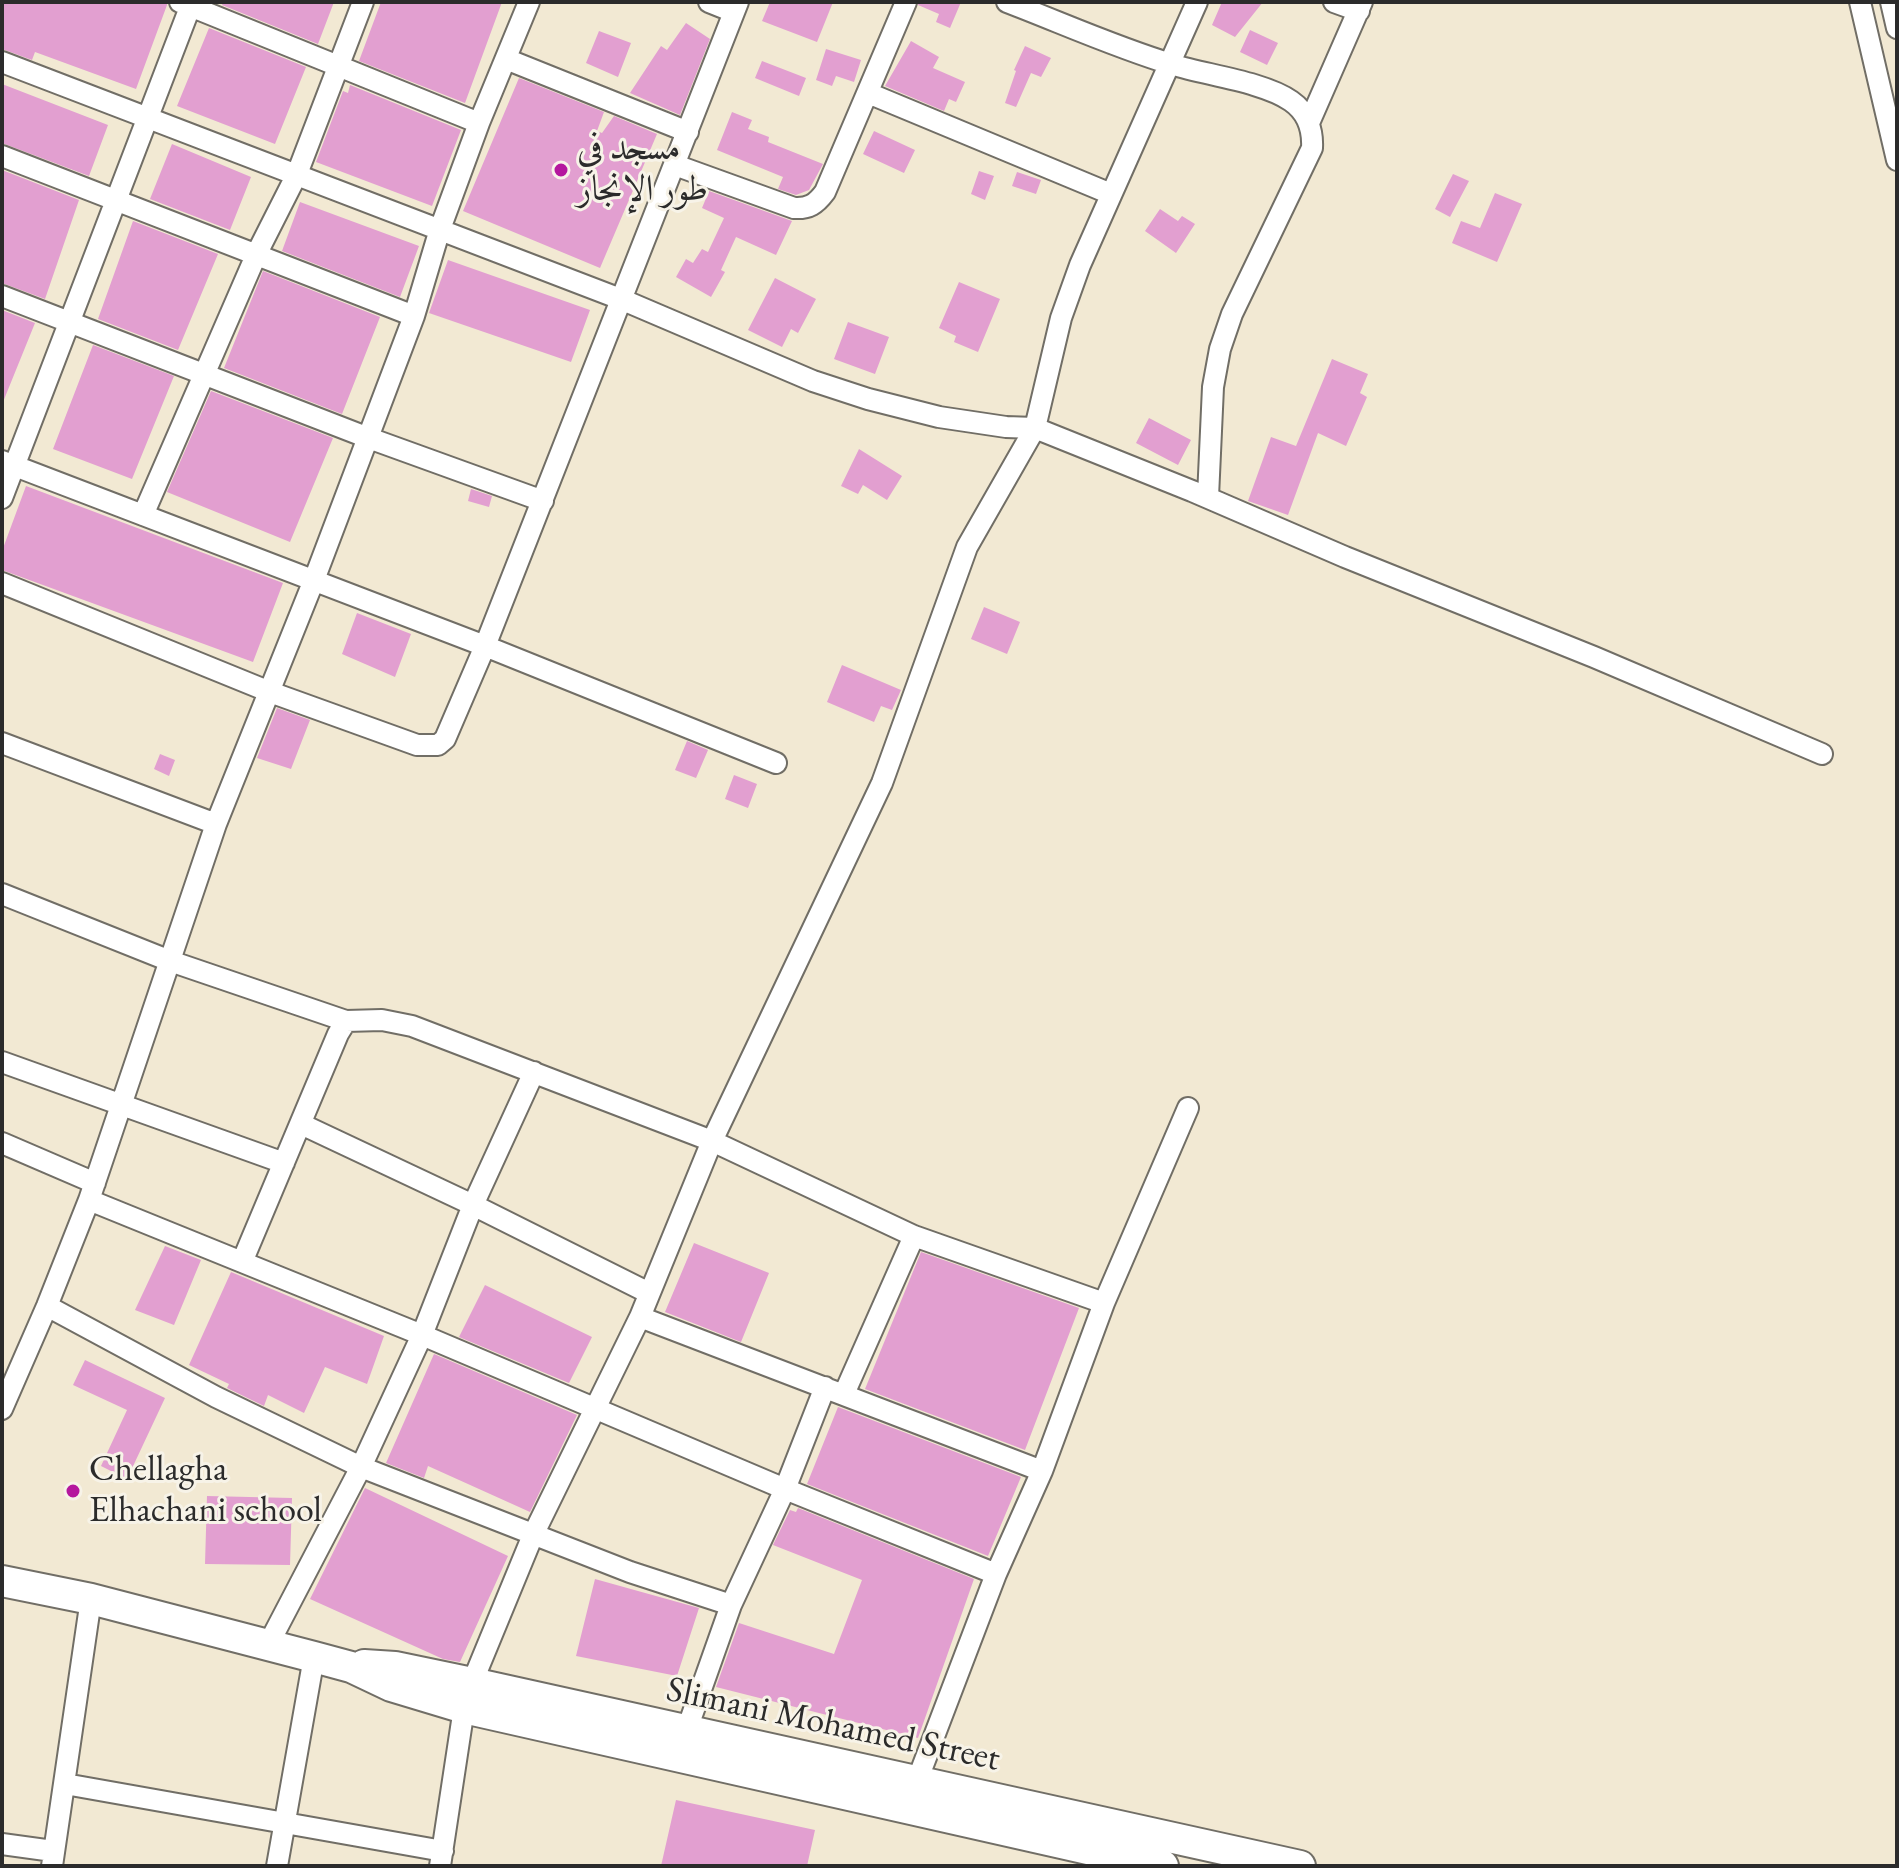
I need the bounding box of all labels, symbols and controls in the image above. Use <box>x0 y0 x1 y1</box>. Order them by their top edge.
place label: مسجد في طور الإنجاز <box>577 127 708 212</box>
marker: مسجد في طور الإنجاز <box>552 161 570 179</box>
place label: Chellagha Elhachani school <box>89 1448 322 1533</box>
marker: Chellagha Elhachani school <box>64 1482 82 1500</box>
street label: Slimani Mohamed Street <box>662 1669 1004 1781</box>

